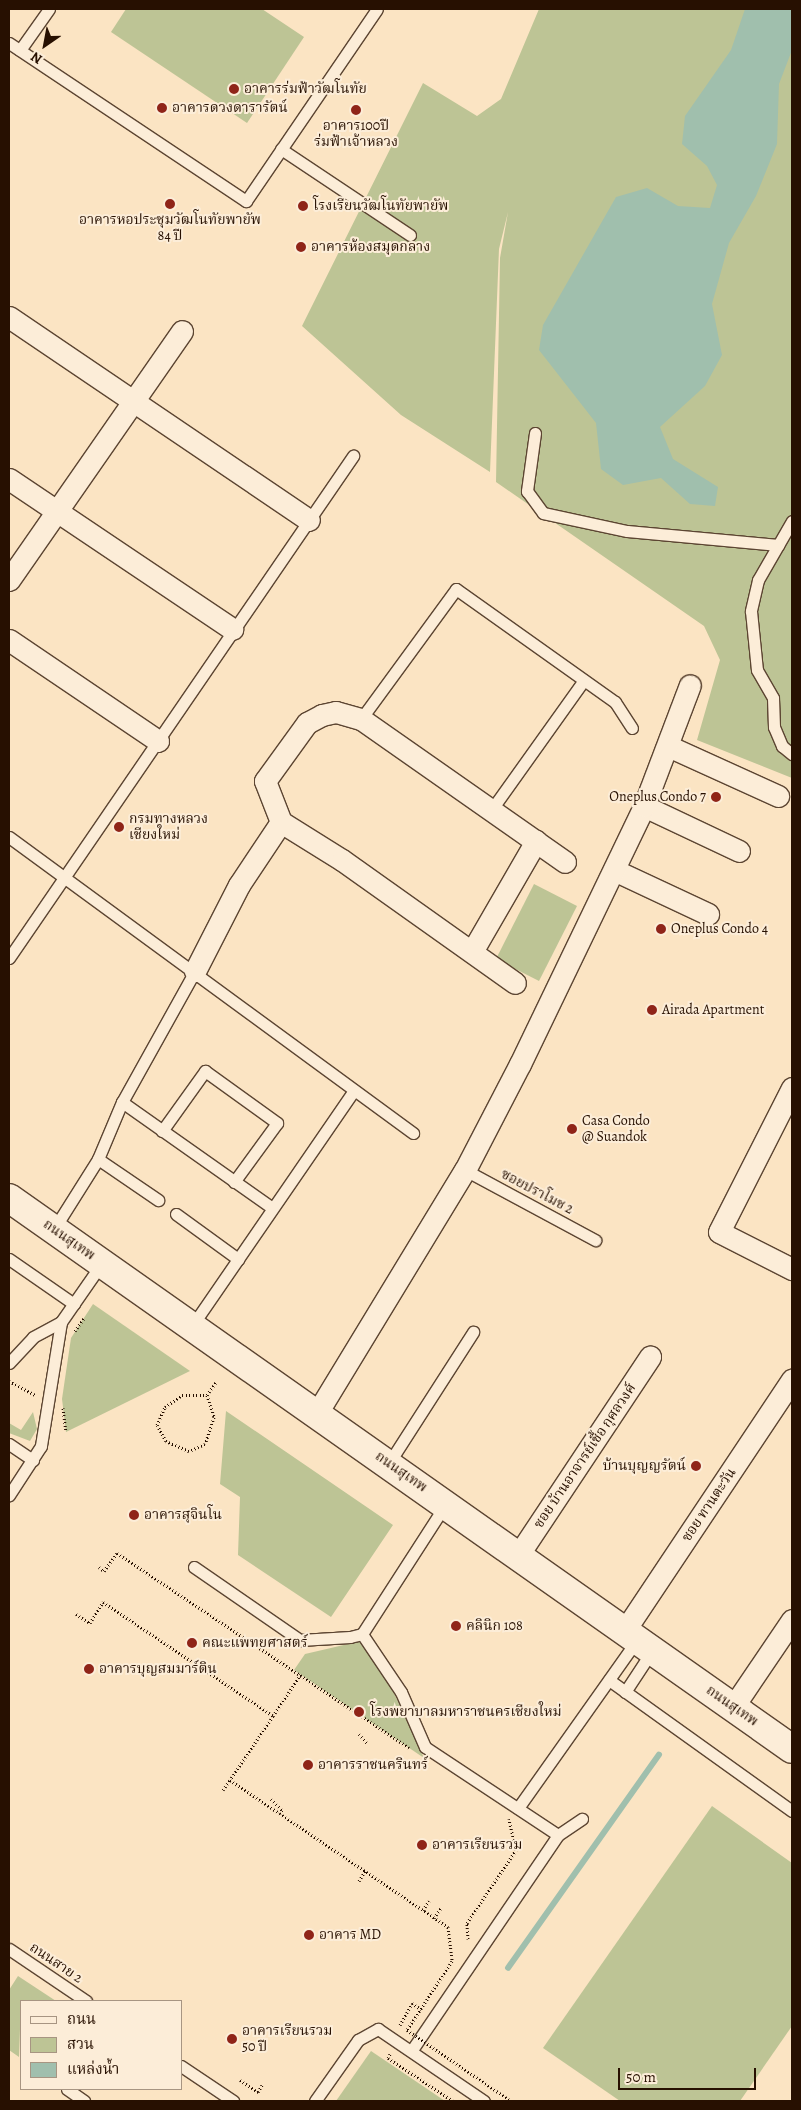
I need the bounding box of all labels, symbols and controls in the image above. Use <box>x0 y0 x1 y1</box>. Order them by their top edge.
north arrow <box>20 20 70 70</box>
text: N <box>27 47 46 69</box>
place label: อาคารร่มฟ้าวัฒโนทัย <box>244 81 367 97</box>
marker: อาคารร่มฟ้าวัฒโนทัย <box>228 83 240 95</box>
place label: อาคารดวงดารารัตน์ <box>172 100 288 116</box>
marker: อาคารดวงดารารัตน์ <box>156 102 168 114</box>
marker: อาคาร100ปี ร่มฟ้าเจ้าหลวง <box>350 104 362 116</box>
place label: อาคาร100ปี ร่มฟ้าเจ้าหลวง <box>314 118 398 150</box>
marker: อาคารหอประชุมวัฒโนทัยพายัพ 84 ปี <box>164 198 176 210</box>
place label: โรงเรียนวัฒโนทัยพายัพ <box>313 198 448 214</box>
marker: โรงเรียนวัฒโนทัยพายัพ <box>297 200 309 212</box>
place label: อาคารหอประชุมวัฒโนทัยพายัพ 84 ปี <box>79 212 261 244</box>
place label: อาคารห้องสมุดกลาง <box>311 239 430 255</box>
marker: อาคารห้องสมุดกลาง <box>295 241 307 253</box>
place label: Oneplus Condo 7 <box>609 789 706 805</box>
marker: Oneplus Condo 7 <box>710 791 722 803</box>
place label: กรมทางหลวง เชียงใหม่ <box>129 811 208 844</box>
marker: กรมทางหลวง เชียงใหม่ <box>113 821 125 833</box>
place label: Oneplus Condo 4 <box>671 921 768 937</box>
marker: Oneplus Condo 4 <box>655 923 667 935</box>
place label: Airada Apartment <box>662 1002 764 1018</box>
marker: Airada Apartment <box>646 1004 658 1016</box>
place label: Casa Condo @ Suandok <box>582 1113 650 1146</box>
marker: Casa Condo @ Suandok <box>566 1123 578 1135</box>
street label: ซอยปราโมช 2 <box>498 1166 576 1218</box>
street label: ถนนสุเทพ <box>40 1216 98 1264</box>
street label: ซอย บ้านอาจารย์เชื้อ กุศลวงศ์ <box>530 1380 640 1532</box>
street label: ถนนสุเทพ <box>372 1448 430 1496</box>
place label: บ้านบุญญรัตน์ <box>603 1458 686 1474</box>
marker: บ้านบุญญรัตน์ <box>690 1460 702 1472</box>
street label: ซอย ทานตะวัน <box>678 1465 740 1545</box>
place label: อาคารสุจินโน <box>144 1507 222 1523</box>
marker: อาคารสุจินโน <box>128 1509 140 1521</box>
place label: คลินิก 108 <box>466 1618 523 1634</box>
marker: คลินิก 108 <box>450 1620 462 1632</box>
place label: คณะแพทยศาสตร์ <box>202 1635 308 1651</box>
marker: คณะแพทยศาสตร์ <box>186 1637 198 1649</box>
place label: อาคารบุญสมมาร์ติน <box>99 1661 217 1677</box>
marker: อาคารบุญสมมาร์ติน <box>83 1663 95 1675</box>
street label: ถนนสุเทพ <box>703 1682 761 1730</box>
place label: โรงพยาบาลมหาราชนครเชียงใหม่ <box>370 1704 562 1720</box>
marker: โรงพยาบาลมหาราชนครเชียงใหม่ <box>352 1705 366 1719</box>
place label: อาคารราชนครินทร์ <box>318 1757 428 1773</box>
marker: อาคารราชนครินทร์ <box>302 1759 314 1771</box>
place label: อาคารเรียนรวม <box>432 1837 522 1853</box>
marker: อาคารเรียนรวม <box>416 1839 428 1851</box>
place label: อาคาร MD <box>319 1927 381 1943</box>
marker: อาคาร MD <box>303 1929 315 1941</box>
street label: ถนนสาย 2 <box>26 1939 86 1987</box>
legend <box>20 2000 182 2090</box>
text: ถนน <box>67 2009 96 2029</box>
place label: อาคารเรียนรวม 50 ปี <box>242 2023 332 2056</box>
marker: อาคารเรียนรวม 50 ปี <box>226 2033 238 2045</box>
text: สวน <box>67 2034 94 2054</box>
scale bar <box>621 2058 758 2090</box>
text: แหล่งน้ำ <box>67 2059 119 2079</box>
text: 50 m <box>626 2067 656 2087</box>

